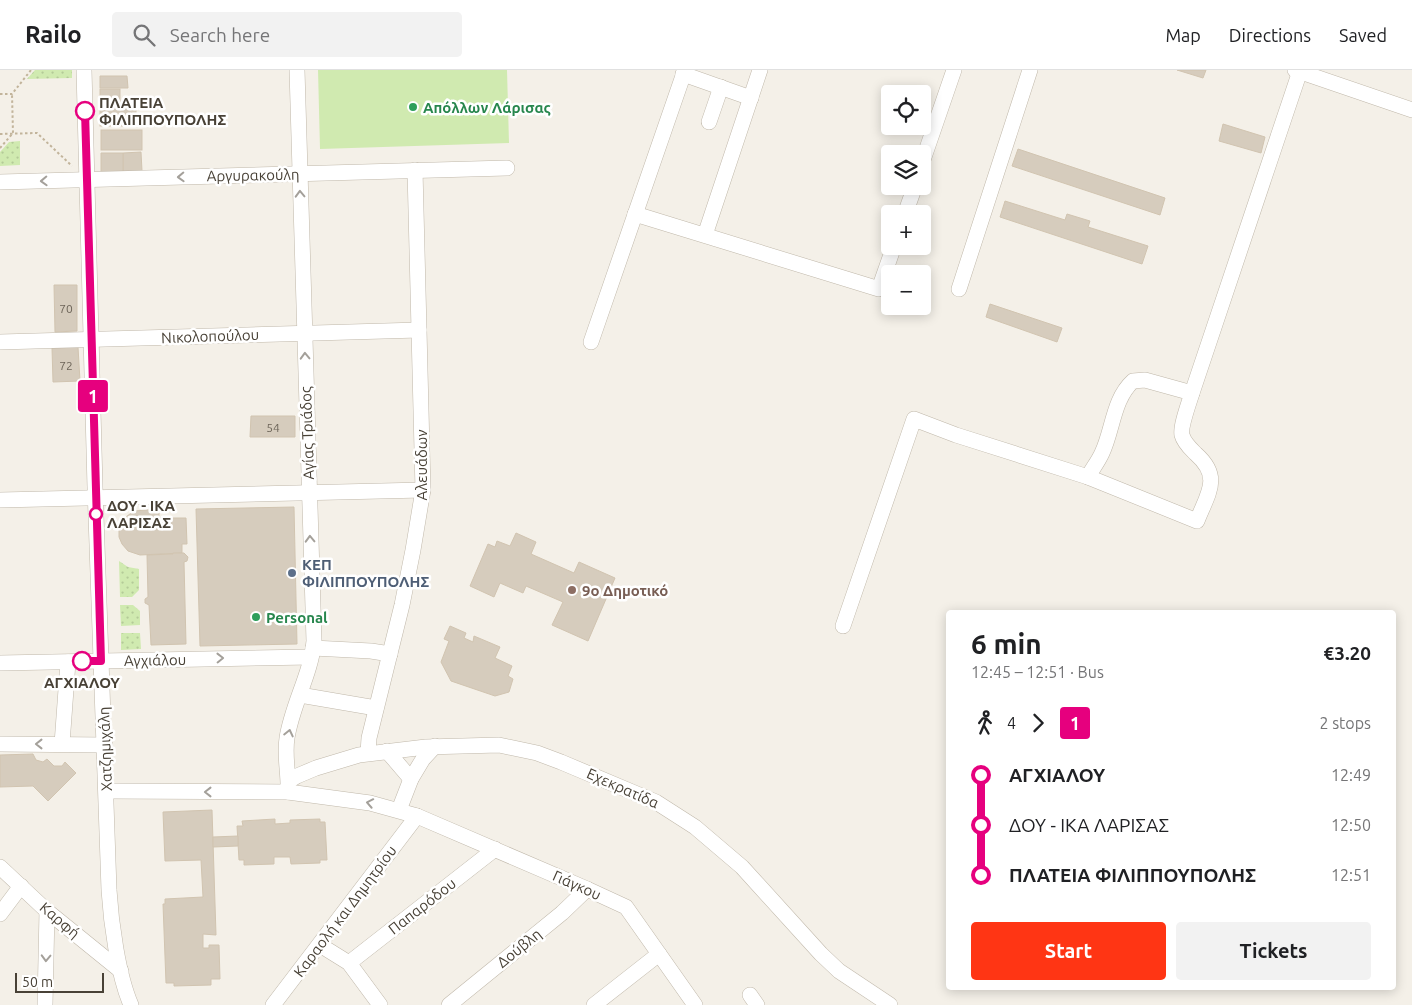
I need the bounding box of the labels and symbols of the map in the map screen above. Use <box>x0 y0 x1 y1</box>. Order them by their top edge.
place label: ΠΛΑΤΕΙΑ ΦΙΛΙΠΠΟΥΠΟΛΗΣ <box>99 94 226 128</box>
place label: Απόλλων Λάρισας <box>423 99 551 116</box>
marker: ΠΛΑΤΕΙΑ ΦΙΛΙΠΠΟΥΠΟΛΗΣ <box>75 101 95 121</box>
marker: Απόλλων Λάρισας <box>407 101 419 113</box>
street label: Αργυρακούλη <box>206 166 300 184</box>
one-way arrow <box>177 172 184 182</box>
one-way arrow <box>39 175 47 186</box>
one-way arrow <box>295 190 306 198</box>
house number: 70 <box>59 302 73 315</box>
street label: Νικολοπούλου <box>161 326 259 346</box>
one-way arrow <box>300 352 311 360</box>
house number: 72 <box>59 359 73 372</box>
line badge: 1 <box>77 380 109 412</box>
street label: Αγίας Τριάδος <box>297 386 317 480</box>
house number: 54 <box>266 421 280 434</box>
street label: Αλευάδων <box>413 429 430 501</box>
place label: ΔΟΥ - ΙΚΑ ΛΑΡΙΣΑΣ <box>107 497 176 531</box>
marker: ΔΟΥ - ΙΚΑ ΛΑΡΙΣΑΣ <box>89 507 103 521</box>
one-way arrow <box>305 535 316 543</box>
place label: ΚΕΠ ΦΙΛΙΠΠΟΥΠΟΛΗΣ <box>302 556 429 590</box>
marker: ΚΕΠ ΦΙΛΙΠΠΟΥΠΟΛΗΣ <box>286 567 298 579</box>
place label: 9ο Δημοτικό <box>582 582 668 599</box>
marker: 9ο Δημοτικό <box>566 584 578 596</box>
place label: Personal <box>266 609 328 626</box>
marker: Personal <box>250 611 262 623</box>
marker: ΑΓΧΙΑΛΟΥ <box>72 651 92 671</box>
street label: Αγχιάλου <box>124 651 186 669</box>
one-way arrow <box>216 653 224 664</box>
place label: ΑΓΧΙΑΛΟΥ <box>44 674 120 691</box>
street label: Χατζημιχάλη <box>95 706 115 792</box>
one-way arrow <box>283 729 294 738</box>
one-way arrow <box>34 739 42 749</box>
street label: Εχεκρατίδα <box>584 765 662 811</box>
one-way arrow <box>204 787 212 797</box>
one-way arrow <box>365 799 374 809</box>
street label: Καραολή και Δημητρίου <box>290 842 400 980</box>
street label: Γιάγκου <box>550 867 604 903</box>
street label: Παπαρόδου <box>385 874 459 938</box>
street label: Καρφή <box>37 898 83 942</box>
street label: Δούβλη <box>493 925 545 971</box>
one-way arrow <box>41 954 51 962</box>
scale bar <box>15 970 104 993</box>

